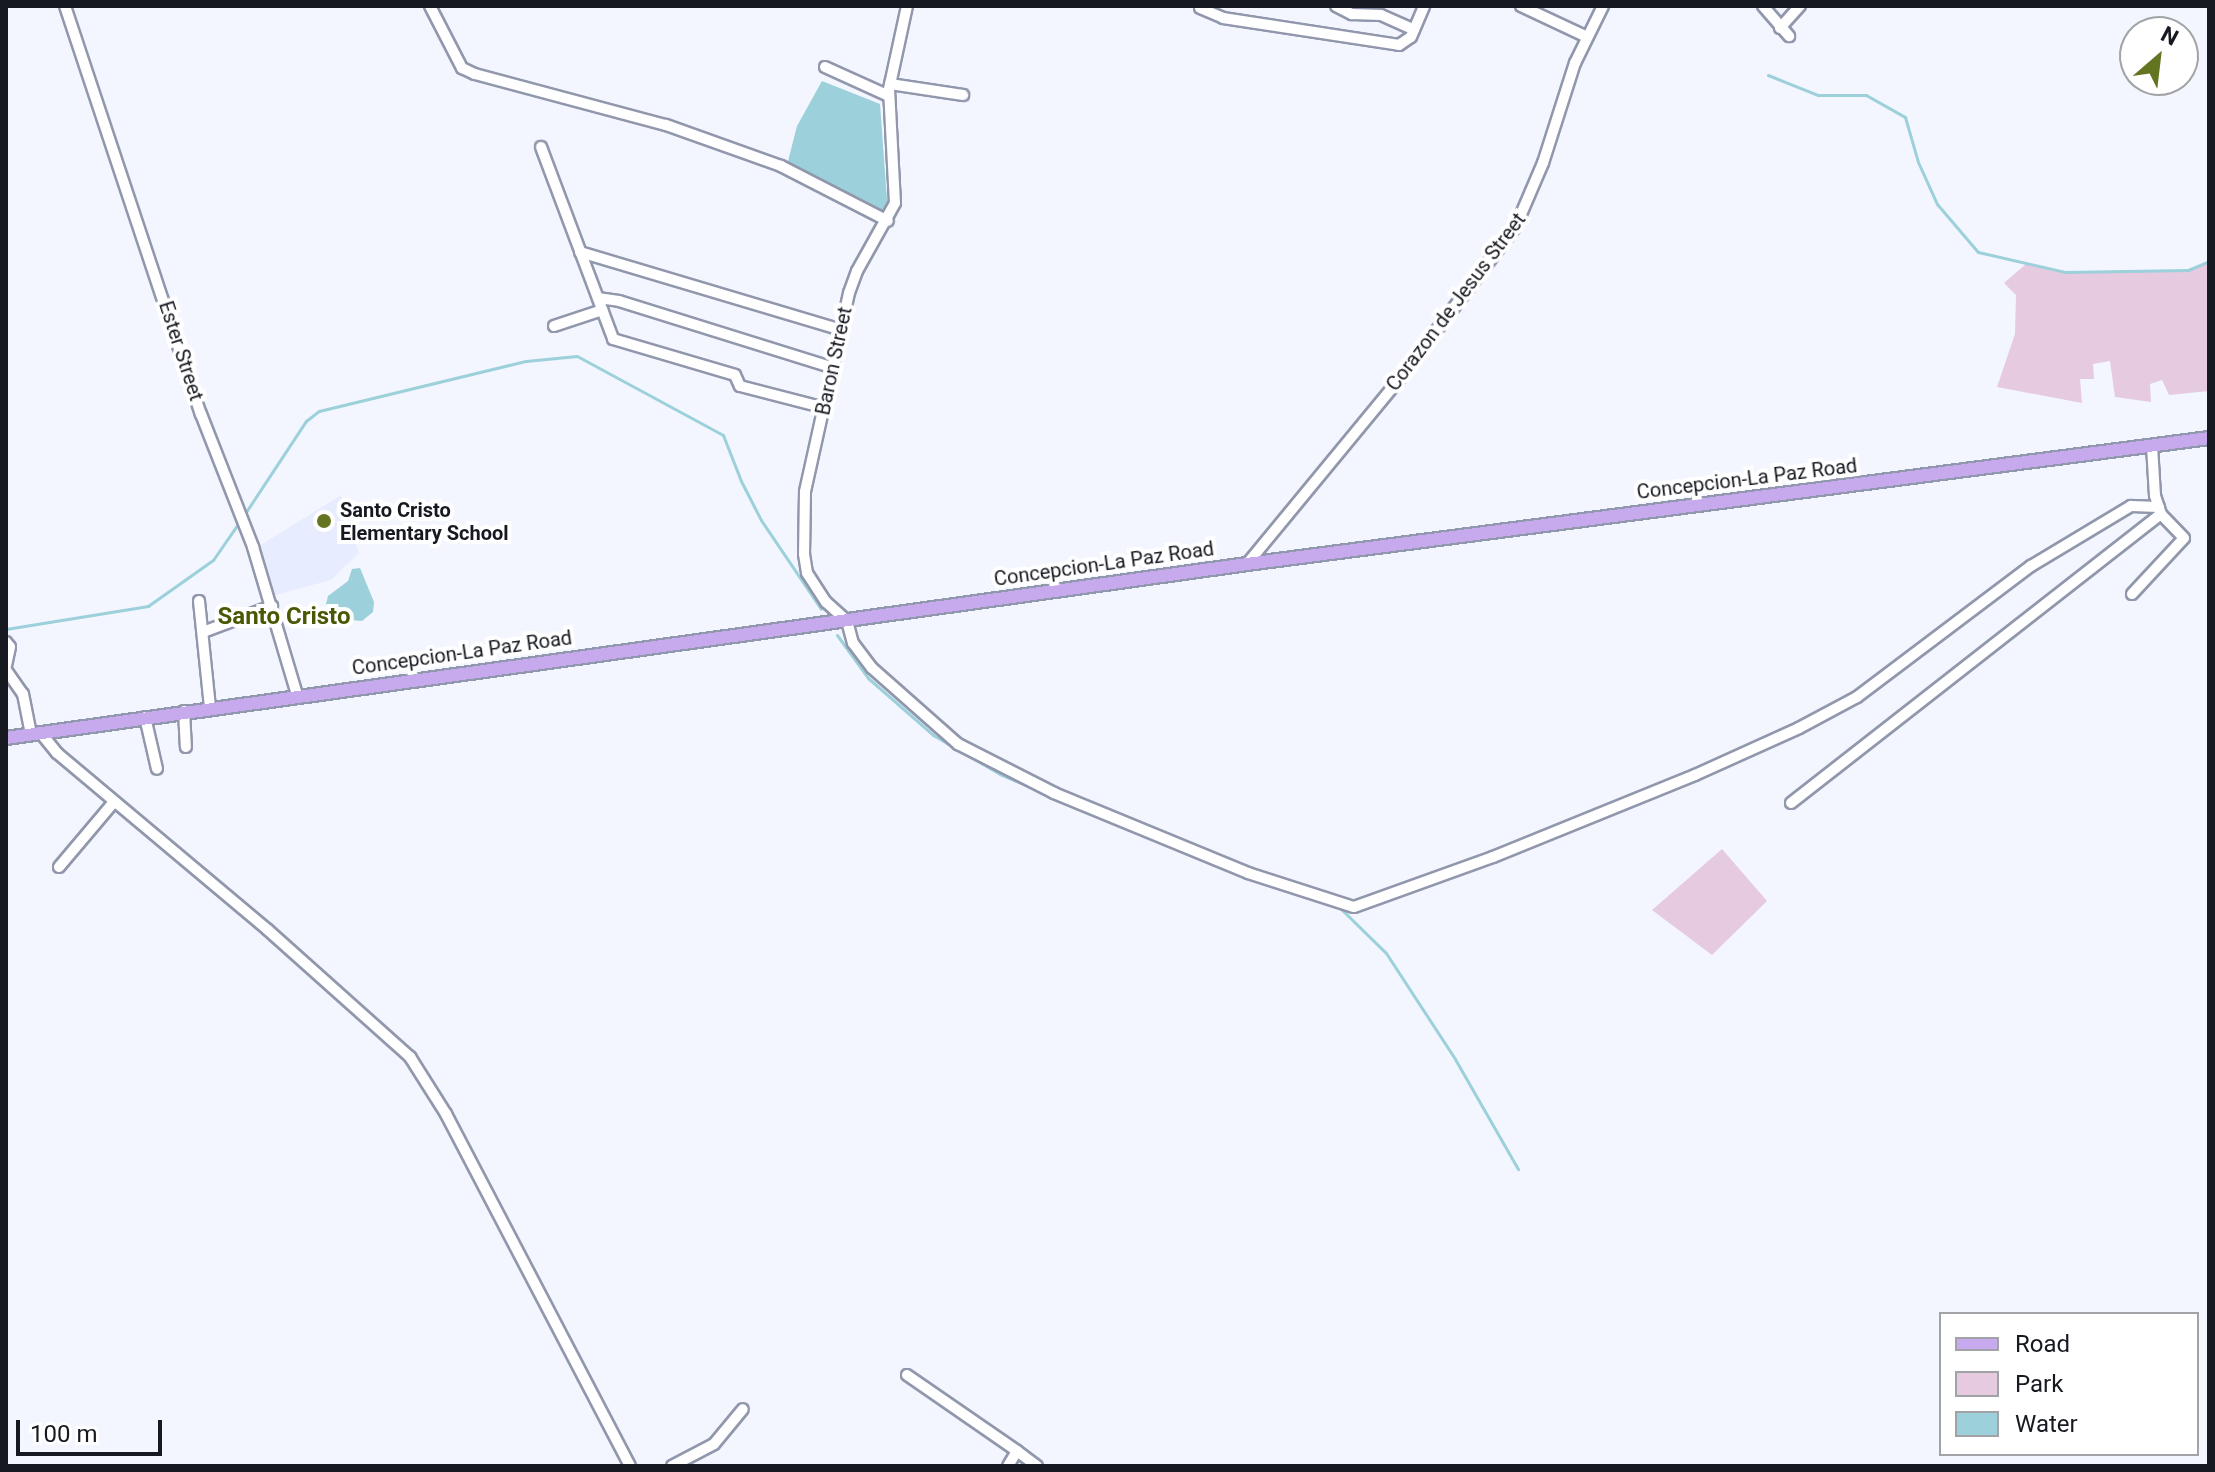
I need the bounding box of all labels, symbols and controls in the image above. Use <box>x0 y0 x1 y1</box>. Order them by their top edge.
north arrow <box>2119 16 2199 96</box>
text: N <box>2157 21 2182 51</box>
street label: Corazon de Jesus Street <box>1381 208 1531 396</box>
street label: Ester Street <box>154 298 208 404</box>
street label: Baron Street <box>811 305 857 417</box>
street label: Concepcion-La Paz Road <box>1635 454 1859 504</box>
place label: Santo Cristo Elementary School <box>340 498 508 545</box>
marker: Santo Cristo Elementary School <box>315 512 333 530</box>
street label: Concepcion-La Paz Road <box>992 537 1216 591</box>
district label: Santo Cristo <box>218 603 350 631</box>
street label: Concepcion-La Paz Road <box>350 626 574 680</box>
legend <box>1939 1312 2199 1456</box>
text: Road <box>2015 1330 2070 1358</box>
text: Park <box>2015 1370 2063 1398</box>
scale bar <box>20 1404 166 1454</box>
text: Water <box>2015 1410 2078 1438</box>
text: 100 m <box>30 1420 97 1448</box>

